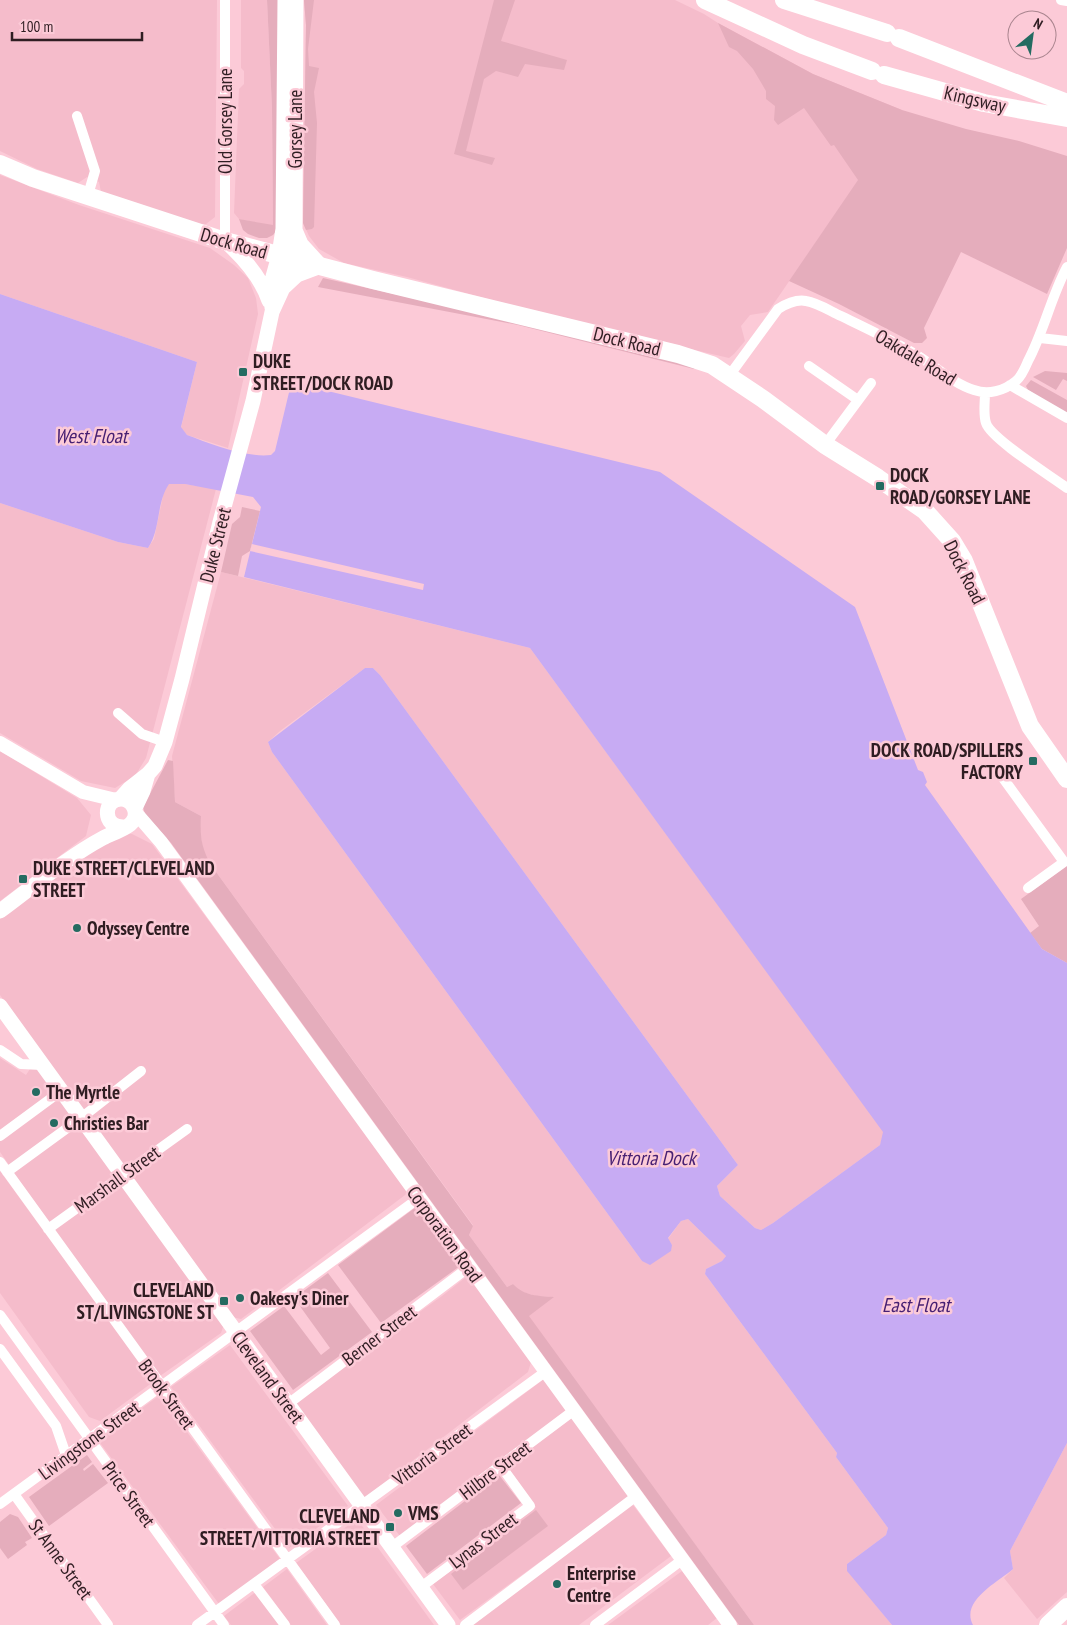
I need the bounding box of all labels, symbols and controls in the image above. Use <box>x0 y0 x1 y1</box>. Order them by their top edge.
scale bar <box>12 10 142 42</box>
north arrow <box>1007 10 1057 60</box>
text: N <box>1031 14 1046 33</box>
text: 100 m <box>20 17 53 36</box>
street label: Old Gorsey Lane <box>213 68 237 174</box>
street label: Kingsway <box>942 80 1009 118</box>
street label: Gorsey Lane <box>283 89 307 168</box>
street label: Dock Road <box>198 222 270 264</box>
street label: Dock Road <box>591 321 663 361</box>
street label: Oakdale Road <box>871 324 961 390</box>
place label: DUKE STREET/DOCK ROAD <box>253 349 393 395</box>
marker: DUKE STREET/DOCK ROAD <box>237 366 249 378</box>
water label: West Float <box>55 423 130 449</box>
place label: DOCK ROAD/GORSEY LANE <box>890 463 1031 509</box>
marker: DOCK ROAD/GORSEY LANE <box>874 480 886 492</box>
street label: Duke Street <box>194 504 236 585</box>
street label: Dock Road <box>939 536 991 608</box>
place label: DOCK ROAD/SPILLERS FACTORY <box>871 738 1024 784</box>
marker: DOCK ROAD/SPILLERS FACTORY <box>1027 755 1039 767</box>
place label: DUKE STREET/CLEVELAND STREET <box>33 856 215 902</box>
marker: DUKE STREET/CLEVELAND STREET <box>17 873 29 885</box>
place label: Odyssey Centre <box>87 916 190 940</box>
marker: Odyssey Centre <box>71 922 83 934</box>
place label: The Myrtle <box>46 1080 120 1104</box>
marker: The Myrtle <box>30 1086 42 1098</box>
place label: Christies Bar <box>64 1111 149 1135</box>
marker: Christies Bar <box>48 1117 60 1129</box>
street label: Marshall Street <box>70 1140 165 1218</box>
water label: Vittoria Dock <box>606 1145 698 1171</box>
street label: Corporation Road <box>402 1181 488 1287</box>
place label: CLEVELAND ST/LIVINGSTONE ST <box>77 1278 214 1324</box>
place label: Oakesy's Diner <box>250 1286 349 1310</box>
marker: Oakesy's Diner <box>234 1292 246 1304</box>
water label: East Float <box>882 1292 953 1318</box>
marker: CLEVELAND ST/LIVINGSTONE ST <box>218 1295 230 1307</box>
street label: Berner Street <box>337 1299 421 1371</box>
street label: Cleveland Street <box>227 1326 310 1428</box>
street label: Brook Street <box>134 1354 201 1434</box>
street label: Livingstone Street <box>34 1395 145 1485</box>
street label: Vittoria Street <box>387 1417 477 1491</box>
street label: Hilbre Street <box>454 1435 536 1505</box>
street label: Price Street <box>97 1457 161 1532</box>
place label: VMS <box>407 1501 439 1525</box>
place label: CLEVELAND STREET/VITTORIA STREET <box>200 1504 380 1550</box>
street label: Lynas Street <box>444 1506 522 1573</box>
marker: VMS <box>392 1507 404 1519</box>
street label: St Anne Street <box>24 1514 99 1605</box>
marker: CLEVELAND STREET/VITTORIA STREET <box>384 1521 396 1533</box>
place label: Enterprise Centre <box>567 1561 636 1607</box>
marker: Enterprise Centre <box>551 1578 563 1590</box>

